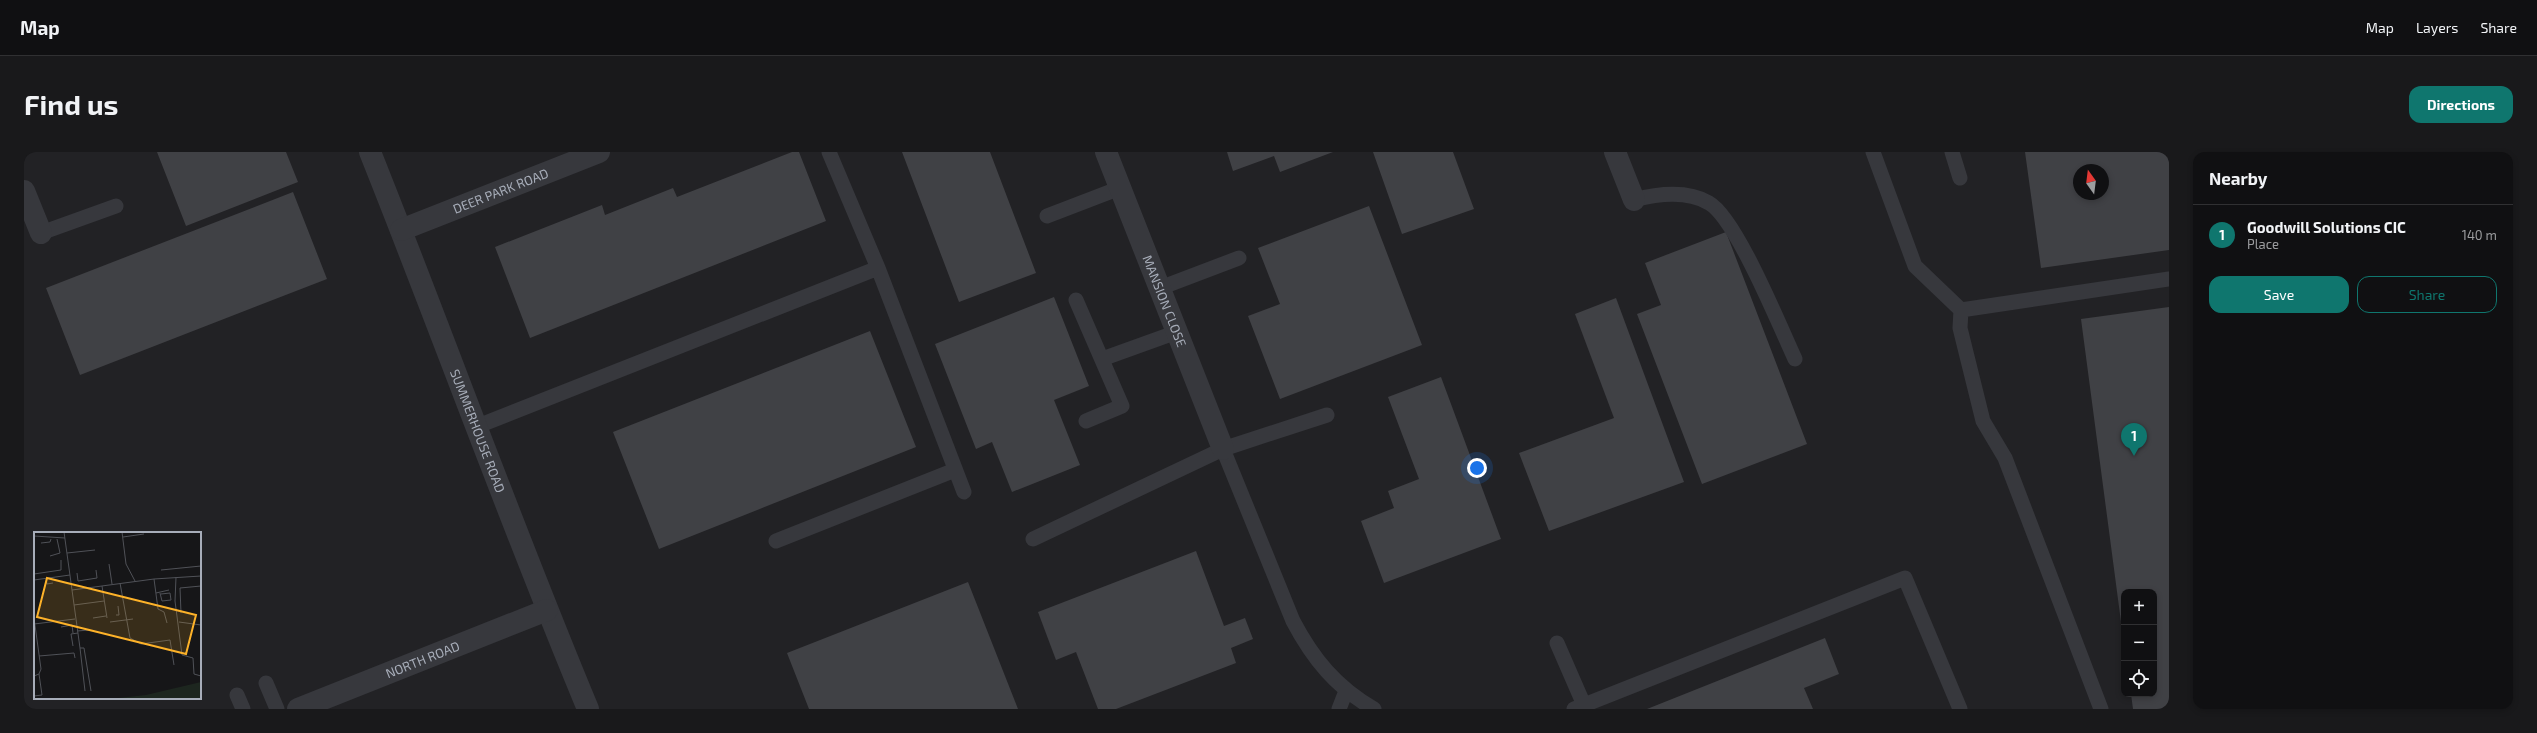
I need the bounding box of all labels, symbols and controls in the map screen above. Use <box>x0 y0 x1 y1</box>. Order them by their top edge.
text: Map <box>20 16 60 39</box>
text: Map <box>2366 19 2394 36</box>
text: Layers <box>2416 19 2458 36</box>
text: Share <box>2480 19 2517 36</box>
button: Directions <box>2409 86 2513 123</box>
text: Find us <box>24 87 118 121</box>
north arrow <box>2073 164 2109 200</box>
street label: DEER PARK ROAD <box>450 165 551 217</box>
text: Nearby <box>2209 168 2267 188</box>
text: Goodwill Solutions CIC <box>2247 218 2406 236</box>
text: 1 <box>2219 227 2225 243</box>
text: 140 m <box>2462 227 2497 243</box>
text: Place <box>2247 236 2279 252</box>
street label: MANSION CLOSE <box>1139 253 1190 349</box>
button: Save <box>2209 276 2349 313</box>
button: Share <box>2357 276 2497 313</box>
street label: SUMMERHOUSE ROAD <box>447 367 509 495</box>
pin: 1 <box>2121 423 2147 456</box>
your location <box>1467 458 1487 478</box>
inset map <box>34 532 201 699</box>
map controls <box>2121 589 2157 697</box>
button: + <box>2121 589 2157 625</box>
button: − <box>2121 625 2157 661</box>
street label: NORTH ROAD <box>383 638 462 681</box>
button: locate <box>2121 661 2157 697</box>

